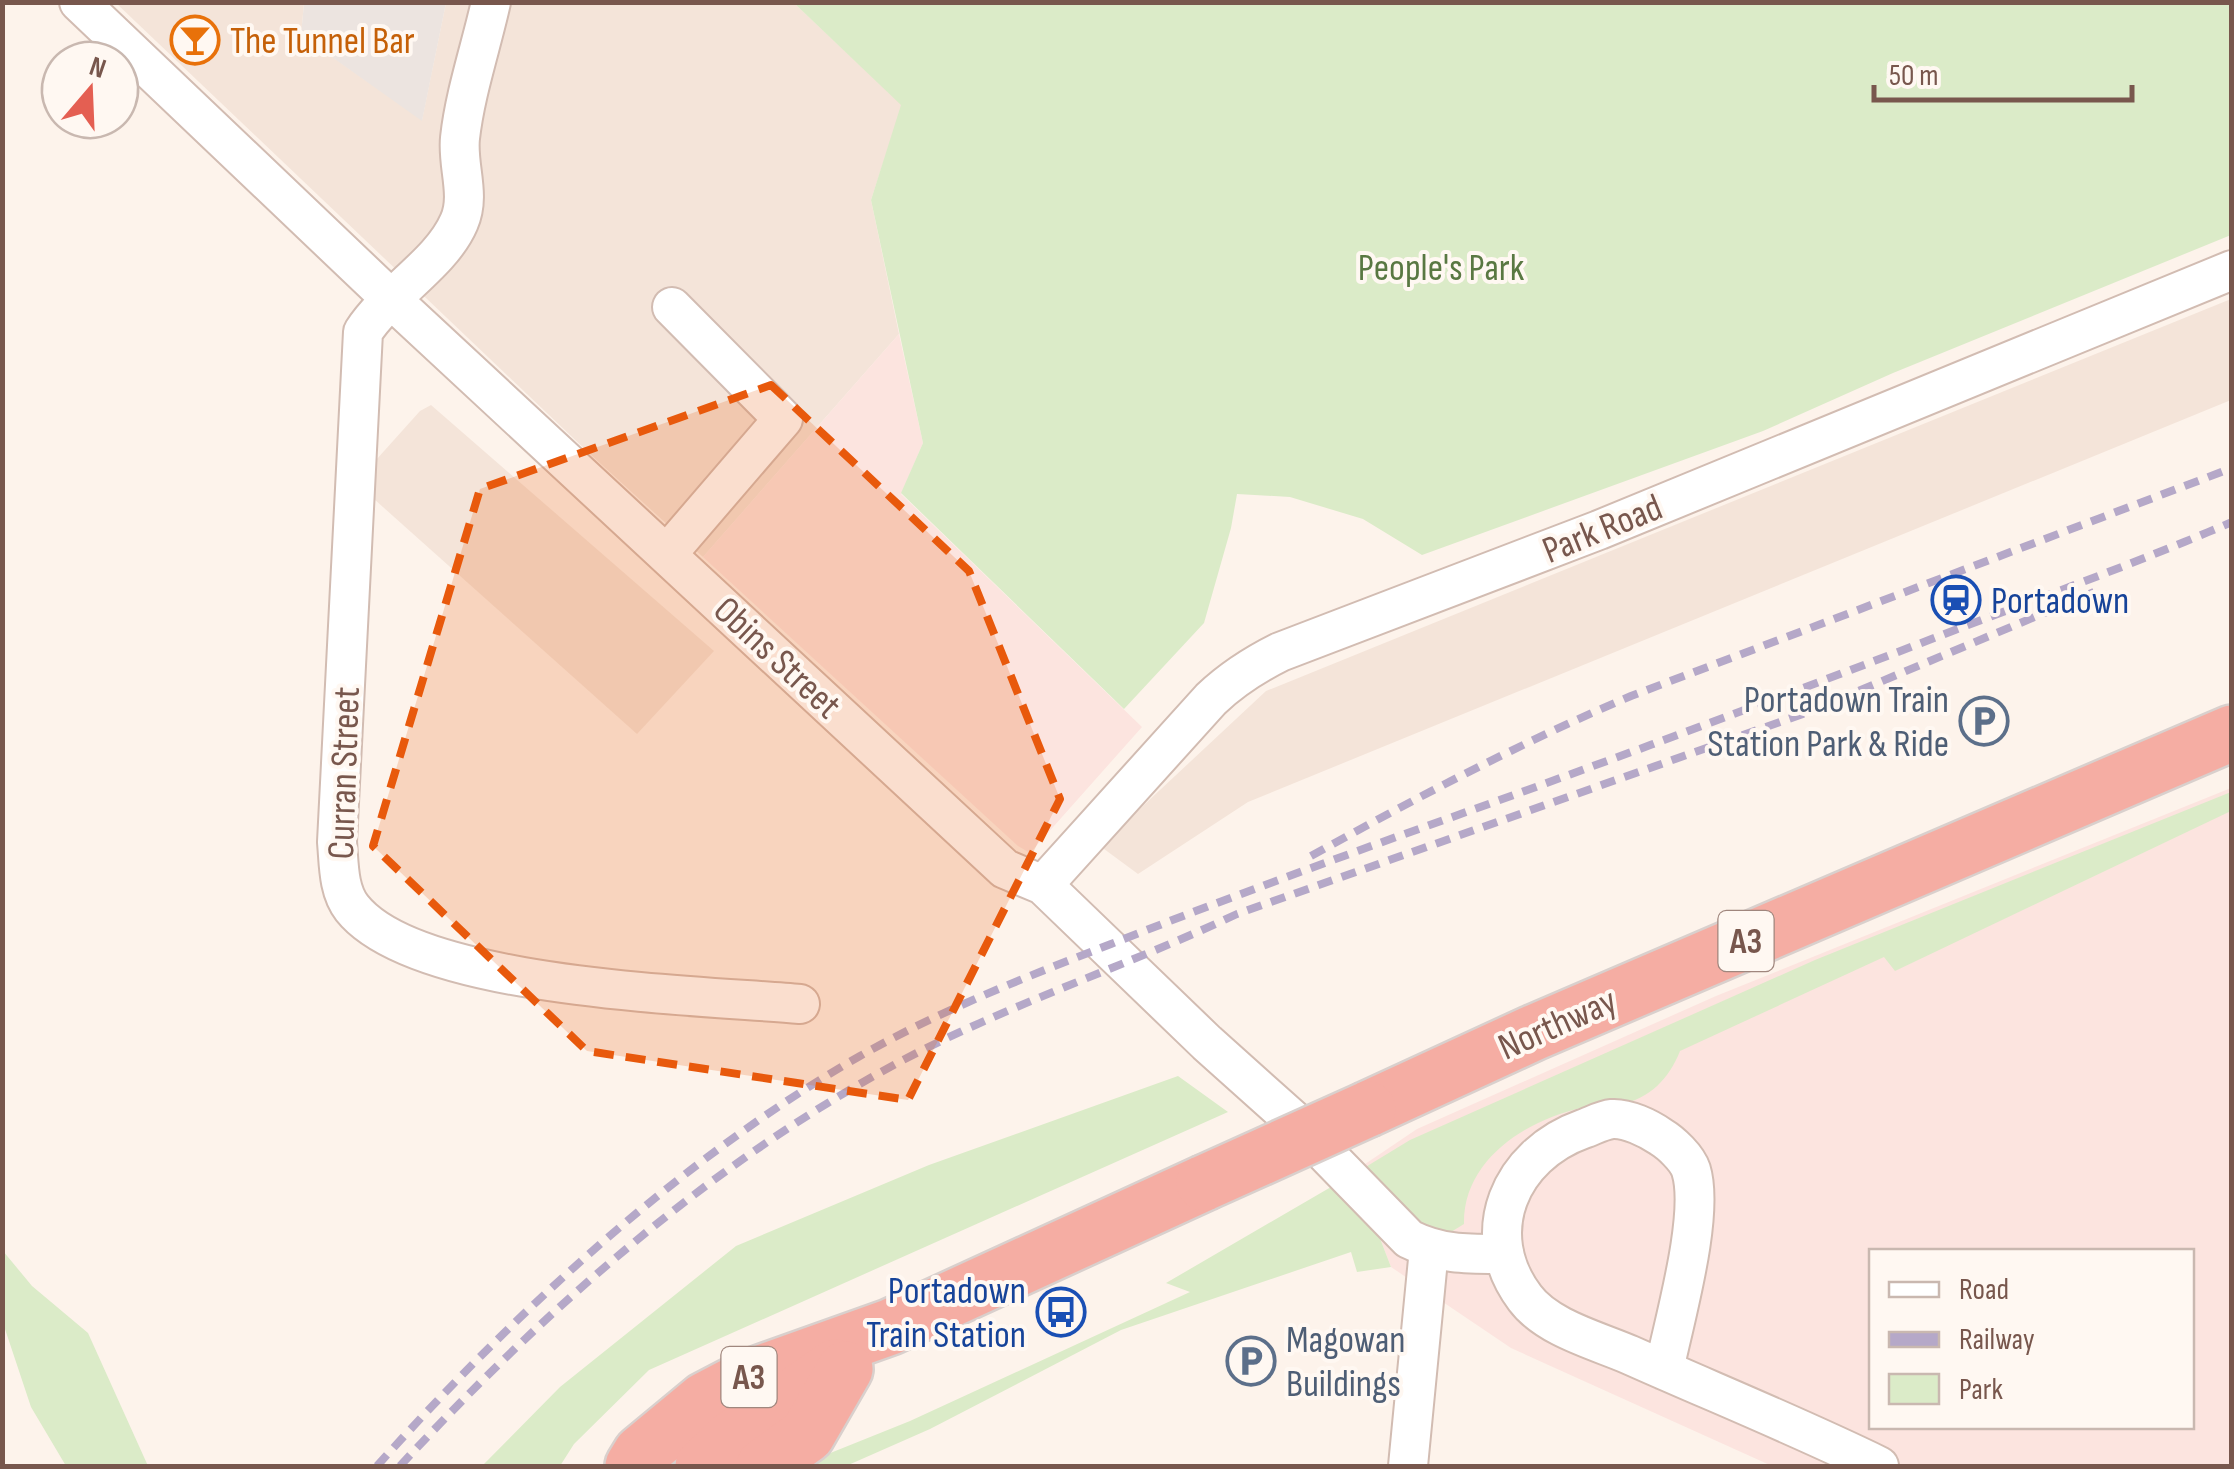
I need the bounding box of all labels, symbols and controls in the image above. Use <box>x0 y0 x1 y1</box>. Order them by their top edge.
bar icon: The Tunnel Bar <box>169 14 221 66</box>
place label: The Tunnel Bar <box>230 19 415 64</box>
north arrow <box>40 40 140 140</box>
scale bar <box>1874 40 2132 102</box>
text: N <box>85 50 110 86</box>
text: 50 m <box>1889 58 1938 94</box>
park label: People's Park <box>1358 246 1525 291</box>
street label: Park Road <box>1536 485 1669 574</box>
station icon: Portadown <box>1930 574 1982 626</box>
place label: Portadown <box>1991 579 2129 624</box>
street label: Obins Street <box>704 588 850 728</box>
place label: Portadown Train Station Park & Ride <box>1707 678 1949 767</box>
street label: Curran Street <box>319 686 370 860</box>
parking icon: Portadown Train Station Park & Ride <box>1958 695 2010 747</box>
road number: A3 <box>1718 911 1774 971</box>
street label: Northway <box>1492 978 1624 1070</box>
legend <box>1869 1249 2194 1429</box>
place label: Portadown Train Station <box>866 1269 1026 1358</box>
text: Road <box>1959 1272 2009 1308</box>
bus stop icon: Portadown Train Station <box>1035 1286 1087 1338</box>
place label: Magowan Buildings <box>1286 1318 1406 1407</box>
text: Railway <box>1959 1322 2035 1358</box>
parking icon: Magowan Buildings <box>1225 1335 1277 1387</box>
road number: A3 <box>722 1347 776 1407</box>
text: Park <box>1959 1372 2003 1408</box>

